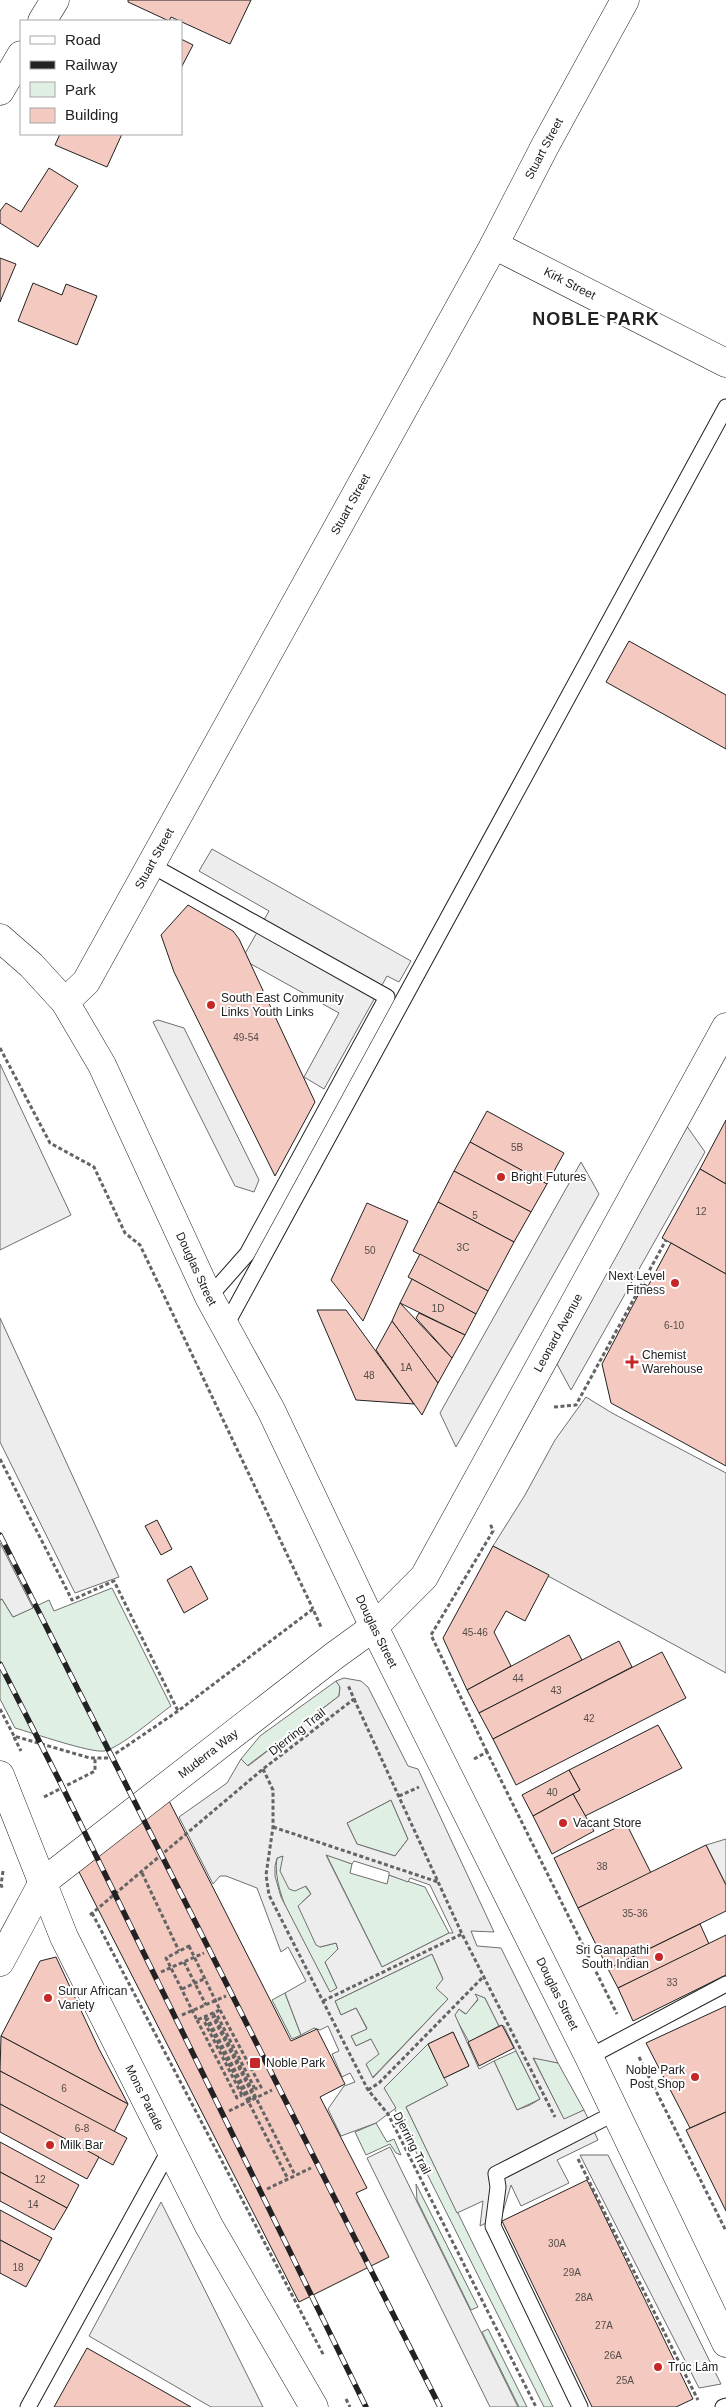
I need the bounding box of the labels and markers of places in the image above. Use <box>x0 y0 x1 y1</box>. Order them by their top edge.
place label: South East Community Links Youth Links <box>221 991 344 1019</box>
marker: South East Community Links Youth Links <box>205 999 217 1011</box>
place label: Bright Futures <box>511 1170 586 1184</box>
marker: Bright Futures <box>495 1171 507 1183</box>
place label: Next Level Fitness <box>608 1269 665 1297</box>
marker: Next Level Fitness <box>669 1277 681 1289</box>
place label: Chemist Warehouse <box>642 1348 703 1376</box>
marker: Chemist Warehouse <box>626 1356 638 1368</box>
place label: Vacant Store <box>573 1816 642 1830</box>
marker: Vacant Store <box>557 1817 569 1829</box>
place label: Sri Ganapathi South Indian <box>576 1943 649 1971</box>
marker: Sri Ganapathi South Indian <box>653 1951 665 1963</box>
place label: Surur African Variety <box>58 1984 127 2012</box>
marker: Surur African Variety <box>42 1992 54 2004</box>
marker: Noble Park <box>248 2056 262 2070</box>
place label: Noble Park <box>266 2056 326 2070</box>
place label: Noble Park Post Shop <box>626 2063 686 2091</box>
marker: Noble Park Post Shop <box>689 2071 701 2083</box>
place label: Milk Bar <box>60 2138 103 2152</box>
marker: Milk Bar <box>44 2139 56 2151</box>
place label: Trúc Lâm <box>668 2360 718 2374</box>
marker: Trúc Lâm <box>652 2361 664 2373</box>

